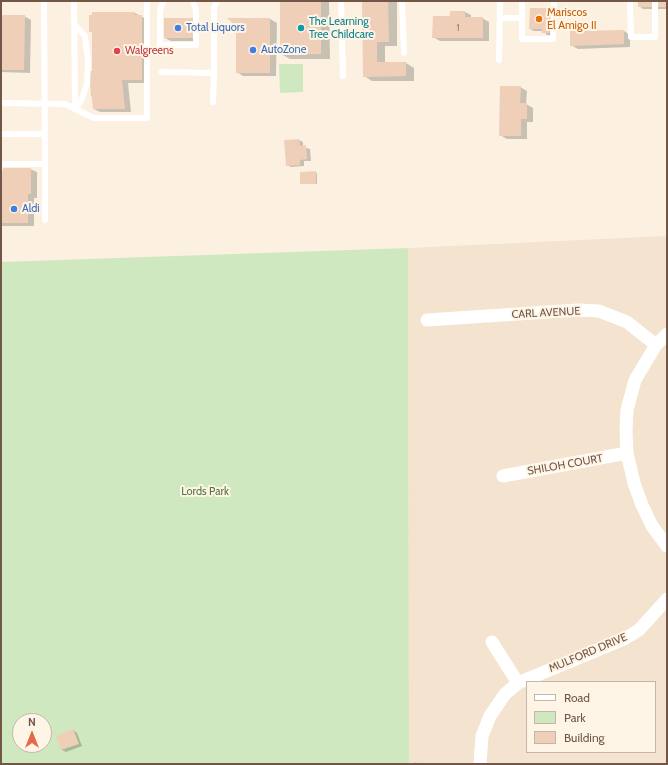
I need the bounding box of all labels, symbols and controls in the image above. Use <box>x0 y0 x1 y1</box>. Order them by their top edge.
place label: Mariscos El Amigo II <box>547 6 597 32</box>
marker: Mariscos El Amigo II <box>534 14 544 24</box>
place label: The Learning Tree Childcare <box>309 15 374 41</box>
place label: Total Liquors <box>186 21 245 35</box>
marker: Total Liquors <box>173 23 183 33</box>
marker: The Learning Tree Childcare <box>296 23 306 33</box>
house number: 1 <box>457 23 459 33</box>
place label: AutoZone <box>261 43 306 57</box>
place label: Walgreens <box>125 44 174 58</box>
marker: AutoZone <box>248 45 258 55</box>
marker: Walgreens <box>112 46 122 56</box>
place label: Aldi <box>22 202 40 216</box>
marker: Aldi <box>9 204 19 214</box>
street label: CARL AVENUE <box>511 305 581 321</box>
street label: SHILOH COURT <box>526 452 604 478</box>
park label: Lords Park <box>181 485 229 499</box>
street label: MULFORD DRIVE <box>547 631 629 675</box>
legend <box>526 681 656 753</box>
text: Road <box>564 690 590 705</box>
text: Park <box>564 710 586 725</box>
north arrow <box>12 713 52 753</box>
text: N <box>28 715 36 729</box>
text: Building <box>564 730 605 745</box>

